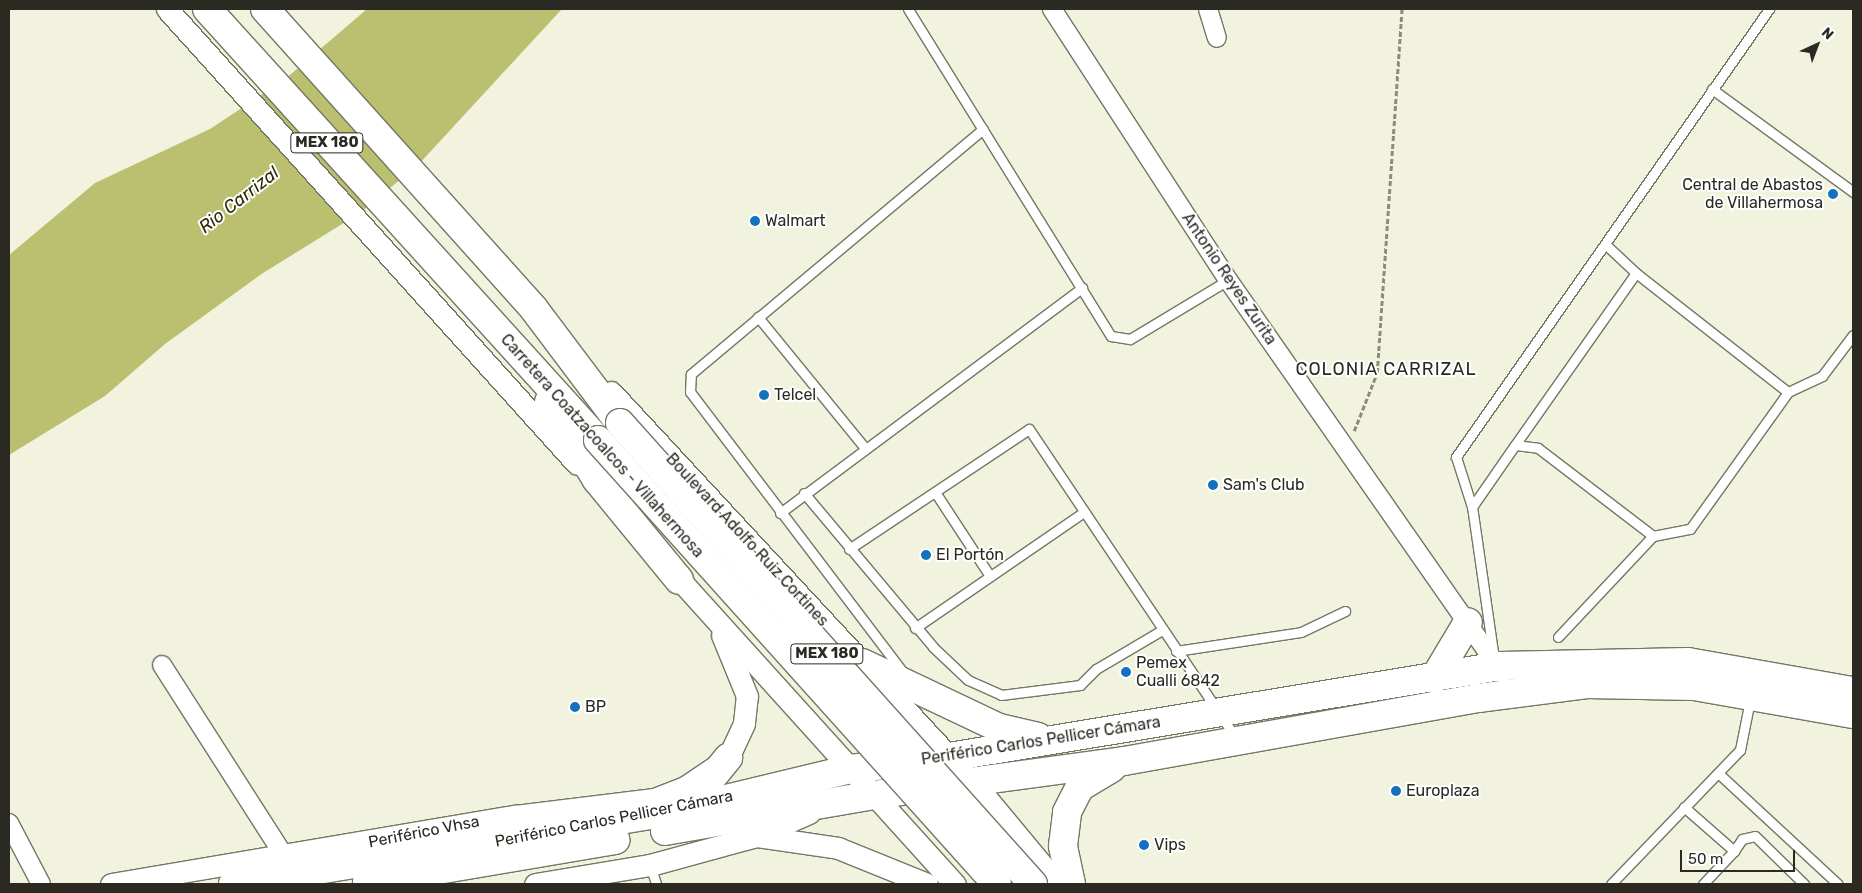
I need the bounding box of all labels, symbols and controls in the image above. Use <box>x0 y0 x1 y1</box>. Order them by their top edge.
north arrow <box>1792 20 1842 70</box>
text: N <box>1818 24 1837 43</box>
road number: MEX 180 <box>290 130 364 156</box>
water label: Rio Carrizal <box>195 162 283 238</box>
place label: Central de Abastos de Villahermosa <box>1682 175 1823 213</box>
marker: Central de Abastos de Villahermosa <box>1827 188 1839 200</box>
street label: Antonio Reyes Zurita <box>1178 209 1280 349</box>
place label: Walmart <box>765 211 826 231</box>
marker: Walmart <box>749 215 761 227</box>
street label: Carretera Coatzacoalcos - Villahermosa <box>496 330 708 562</box>
district label: COLONIA CARRIZAL <box>1293 358 1479 380</box>
place label: Telcel <box>774 385 816 405</box>
marker: Telcel <box>758 389 770 401</box>
street label: Boulevard Adolfo Ruiz Cortines <box>662 449 832 631</box>
place label: Sam's Club <box>1223 475 1304 495</box>
marker: Sam's Club <box>1207 479 1219 491</box>
place label: El Portón <box>936 545 1004 565</box>
marker: El Portón <box>920 549 932 561</box>
road number: MEX 180 <box>790 642 864 666</box>
place label: Pemex Cualli 6842 <box>1136 653 1220 691</box>
marker: Pemex Cualli 6842 <box>1120 666 1132 678</box>
place label: BP <box>585 697 606 717</box>
marker: BP <box>569 701 581 713</box>
street label: Periférico Carlos Pellicer Cámara <box>920 713 1162 769</box>
place label: Europlaza <box>1406 781 1480 801</box>
marker: Europlaza <box>1390 785 1402 797</box>
street label: Periférico Carlos Pellicer Cámara <box>493 786 735 852</box>
street label: Periférico Vhsa <box>367 812 481 852</box>
place label: Vips <box>1154 835 1186 855</box>
marker: Vips <box>1138 839 1150 851</box>
scale bar <box>1682 840 1797 872</box>
text: 50 m <box>1688 850 1723 868</box>

